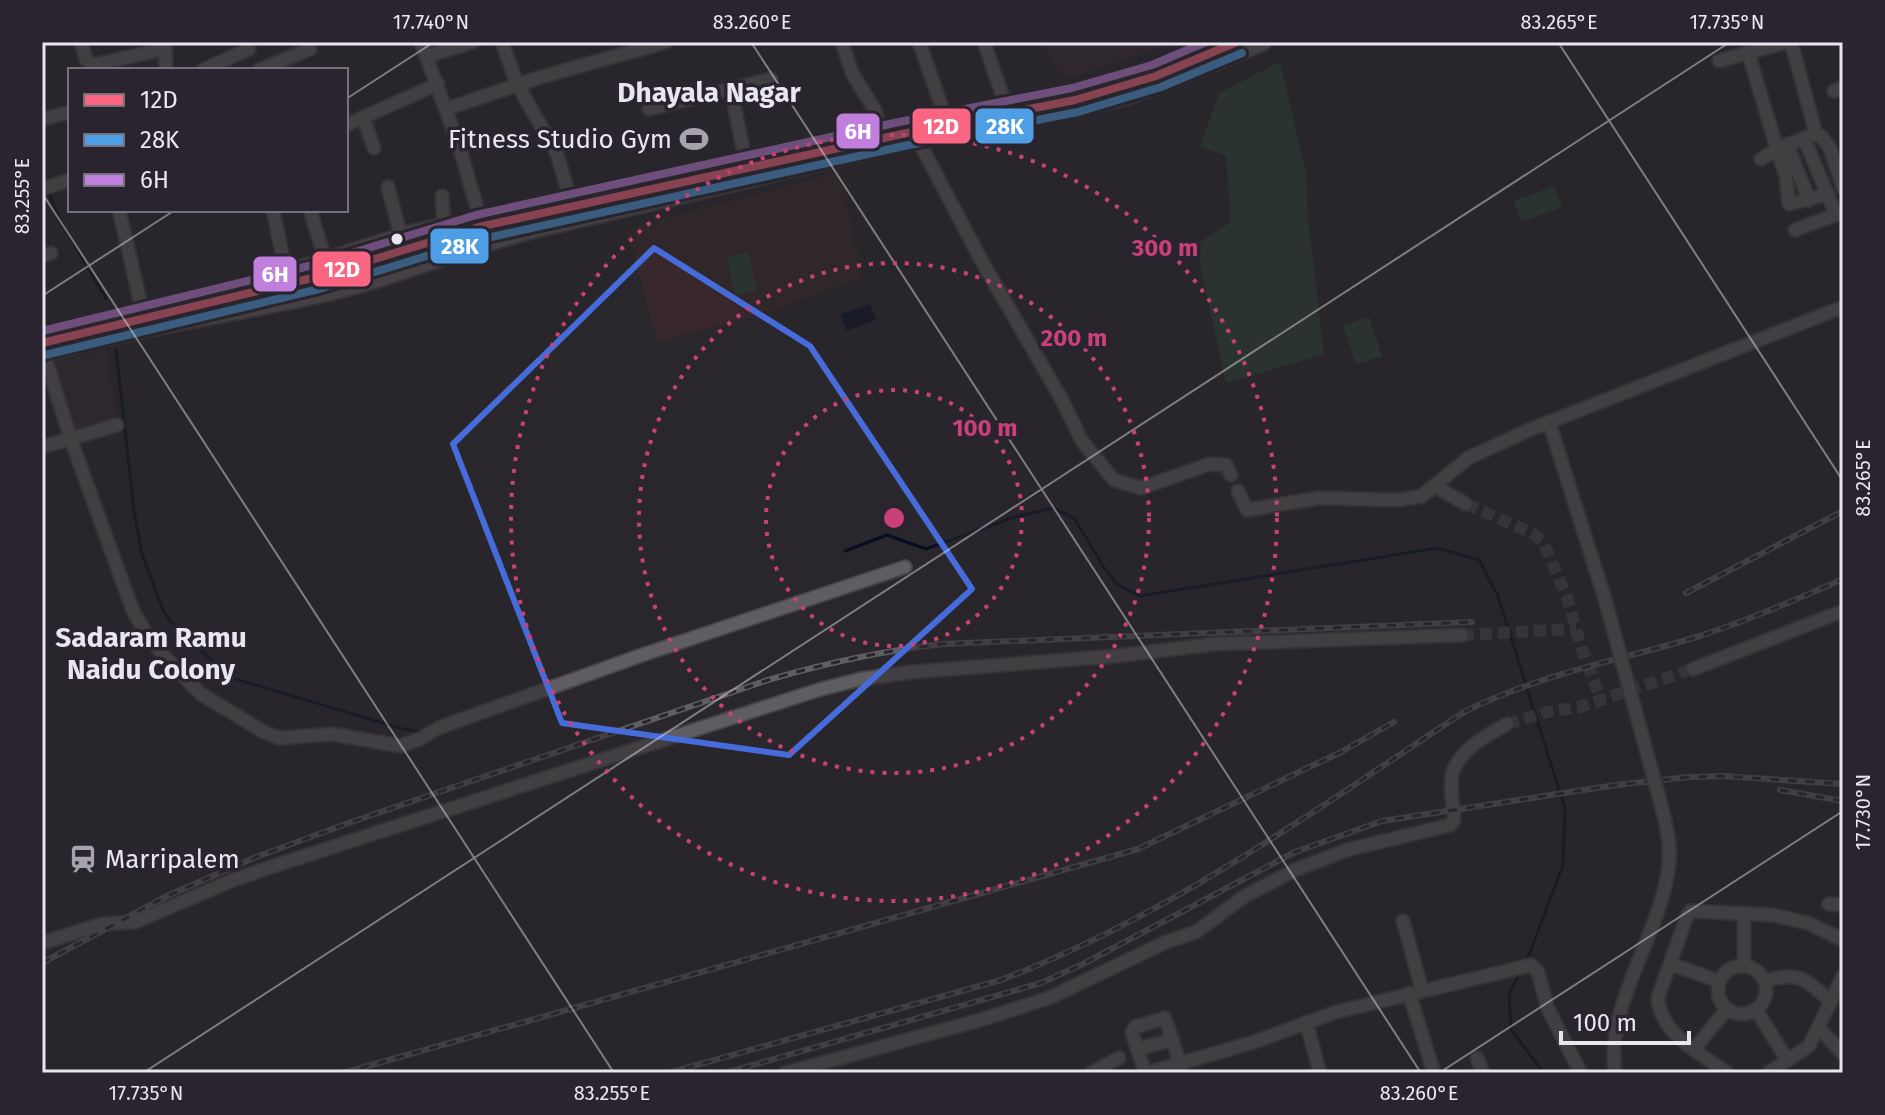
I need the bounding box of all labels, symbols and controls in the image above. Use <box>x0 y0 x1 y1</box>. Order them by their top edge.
text: 17.740°N <box>393 10 469 34</box>
text: 83.260°E <box>713 10 791 34</box>
text: 83.265°E <box>1520 10 1598 34</box>
text: 17.735°N <box>1690 10 1764 34</box>
legend <box>68 68 348 212</box>
district label: Dhayala Nagar <box>617 76 801 109</box>
text: 12D <box>140 86 178 114</box>
line badge: 12D <box>911 107 972 145</box>
line badge: 28K <box>974 107 1035 145</box>
line badge: 6H <box>835 112 881 150</box>
text: 12D <box>923 113 959 140</box>
text: 28K <box>986 113 1025 140</box>
text: 6H <box>844 118 872 145</box>
place label: Fitness Studio Gym <box>448 124 672 155</box>
sports icon: Fitness Studio Gym <box>679 124 709 154</box>
text: 28K <box>140 126 180 154</box>
text: 83.255°E <box>10 158 34 234</box>
text: 6H <box>140 166 169 194</box>
line badge: 28K <box>429 227 490 265</box>
unlabelled marker <box>389 231 405 247</box>
text: 28K <box>441 233 480 260</box>
text: 300 m <box>1131 234 1198 262</box>
line badge: 12D <box>311 250 372 288</box>
line badge: 6H <box>252 255 298 293</box>
text: 12D <box>324 256 360 283</box>
text: 6H <box>261 261 289 288</box>
text: 200 m <box>1041 324 1107 352</box>
text: 100 m <box>952 414 1018 442</box>
text: 83.265°E <box>1851 439 1875 517</box>
centre of rings <box>880 504 908 532</box>
district label: Sadaram Ramu Naidu Colony <box>55 621 247 686</box>
text: 17.730°N <box>1851 774 1875 850</box>
station icon: Marripalem <box>68 844 98 874</box>
place label: Marripalem <box>105 844 240 875</box>
scale bar <box>1561 995 1689 1045</box>
text: 100 m <box>1573 1009 1637 1037</box>
text: 17.735°N <box>109 1081 183 1105</box>
text: 83.255°E <box>574 1081 650 1105</box>
text: 83.260°E <box>1380 1081 1458 1105</box>

